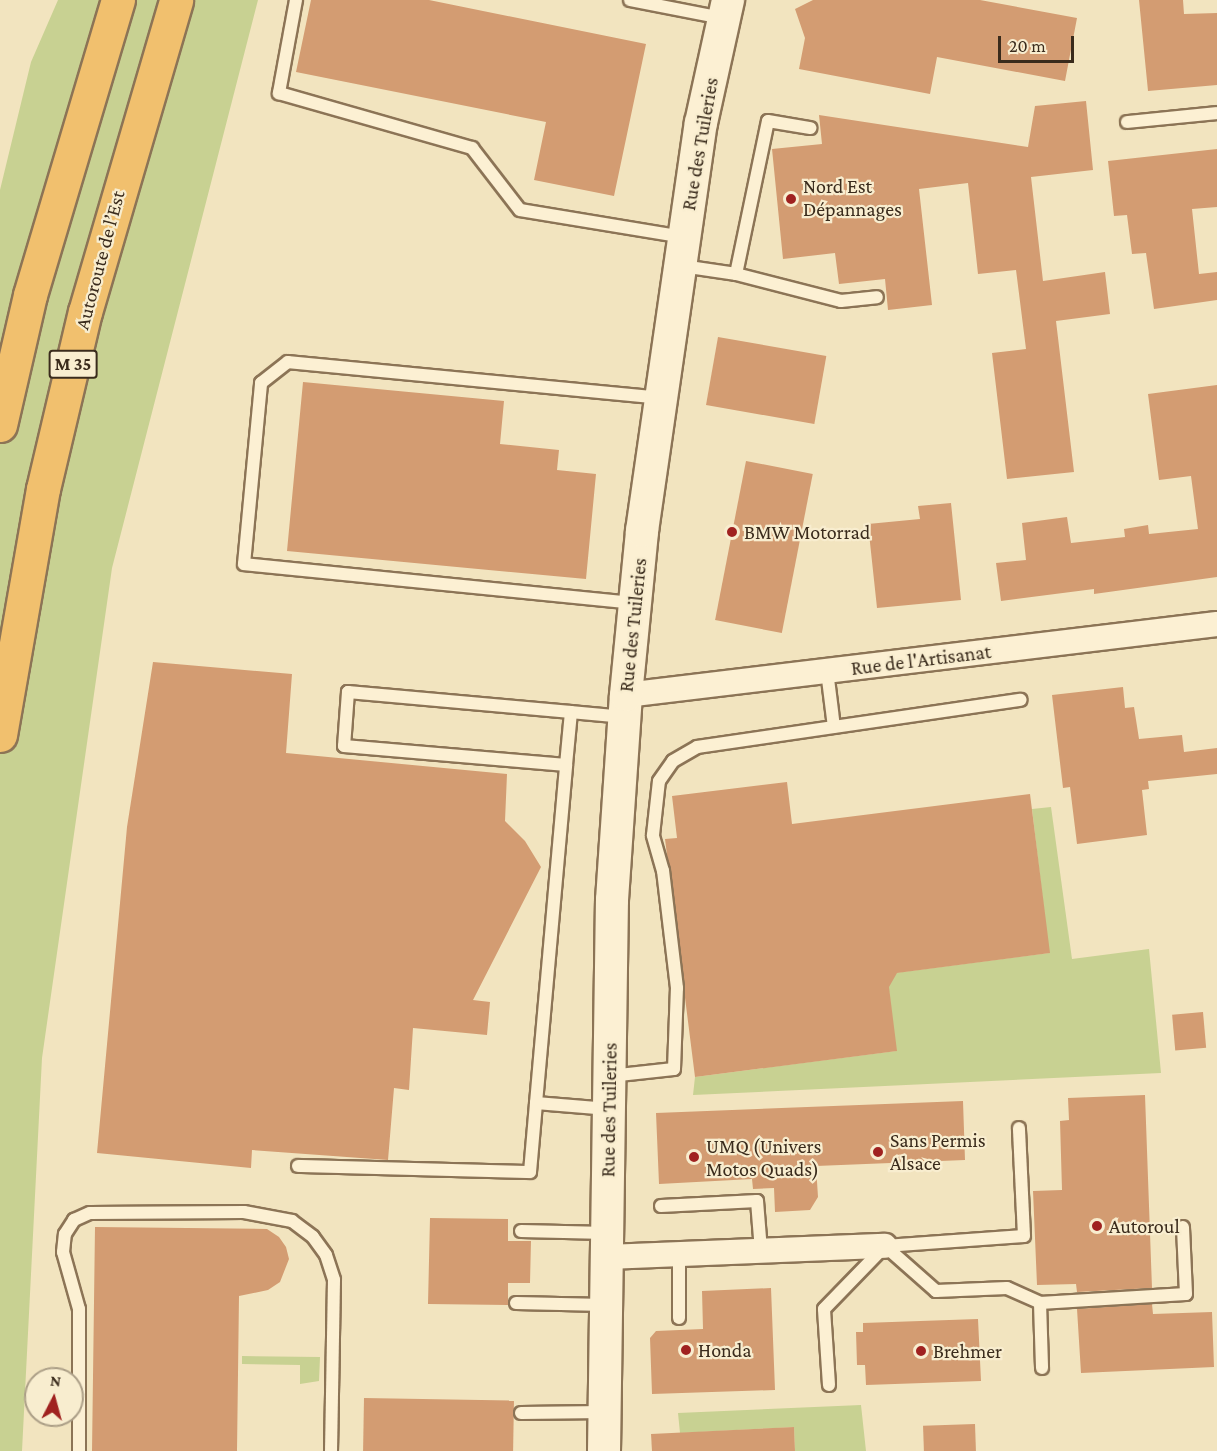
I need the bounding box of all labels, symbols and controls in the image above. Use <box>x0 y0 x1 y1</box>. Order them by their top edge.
scale bar <box>1001 24 1078 62</box>
text: 20 m <box>1009 36 1046 56</box>
street label: Rue des Tuileries <box>677 76 723 212</box>
place label: Nord Est Dépannages <box>803 175 902 222</box>
street label: Autoroute de l’Est <box>70 188 130 332</box>
marker: Nord Est Dépannages <box>784 192 798 206</box>
road number: M 35 <box>48 349 98 379</box>
place label: BMW Motorrad <box>744 520 870 544</box>
marker: BMW Motorrad <box>725 525 739 539</box>
street label: Rue des Tuileries <box>614 557 652 693</box>
street label: Rue de l'Artisanat <box>850 640 992 680</box>
street label: Rue des Tuileries <box>596 1043 622 1177</box>
place label: Sans Permis Alsace <box>890 1128 986 1175</box>
place label: UMQ (Univers Motos Quads) <box>706 1134 821 1181</box>
marker: Sans Permis Alsace <box>871 1145 885 1159</box>
marker: UMQ (Univers Motos Quads) <box>687 1150 701 1164</box>
place label: Autoroul <box>1109 1214 1180 1238</box>
marker: Autoroul <box>1090 1219 1104 1233</box>
place label: Honda <box>698 1338 752 1362</box>
place label: Brehmer <box>933 1339 1002 1363</box>
marker: Honda <box>679 1343 693 1357</box>
marker: Brehmer <box>914 1344 928 1358</box>
north arrow <box>24 1367 84 1427</box>
text: N <box>49 1372 62 1390</box>

